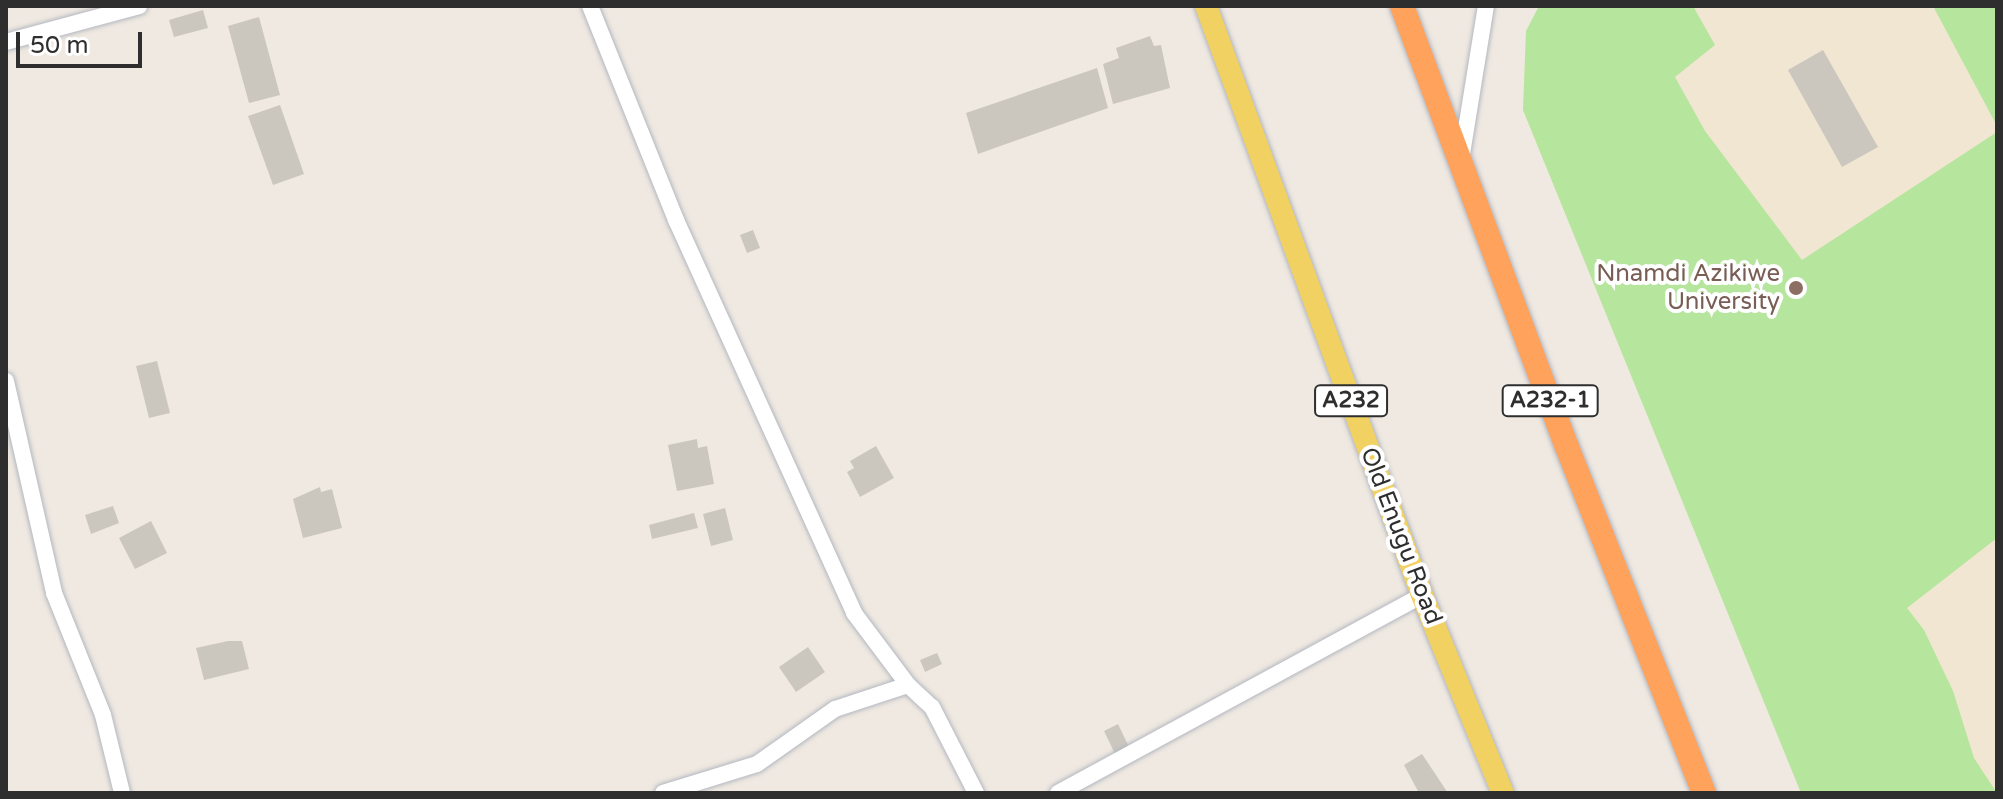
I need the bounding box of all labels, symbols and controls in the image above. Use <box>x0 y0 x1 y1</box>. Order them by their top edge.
scale bar <box>20 16 146 66</box>
text: 50 m <box>30 31 88 60</box>
place label: Nnamdi Azikiwe University <box>1596 260 1780 316</box>
marker: Nnamdi Azikiwe University <box>1787 279 1805 297</box>
road number: A232 <box>1313 383 1389 419</box>
road number: A232-1 <box>1500 383 1600 419</box>
street label: Old Enugu Road <box>1354 443 1448 629</box>

